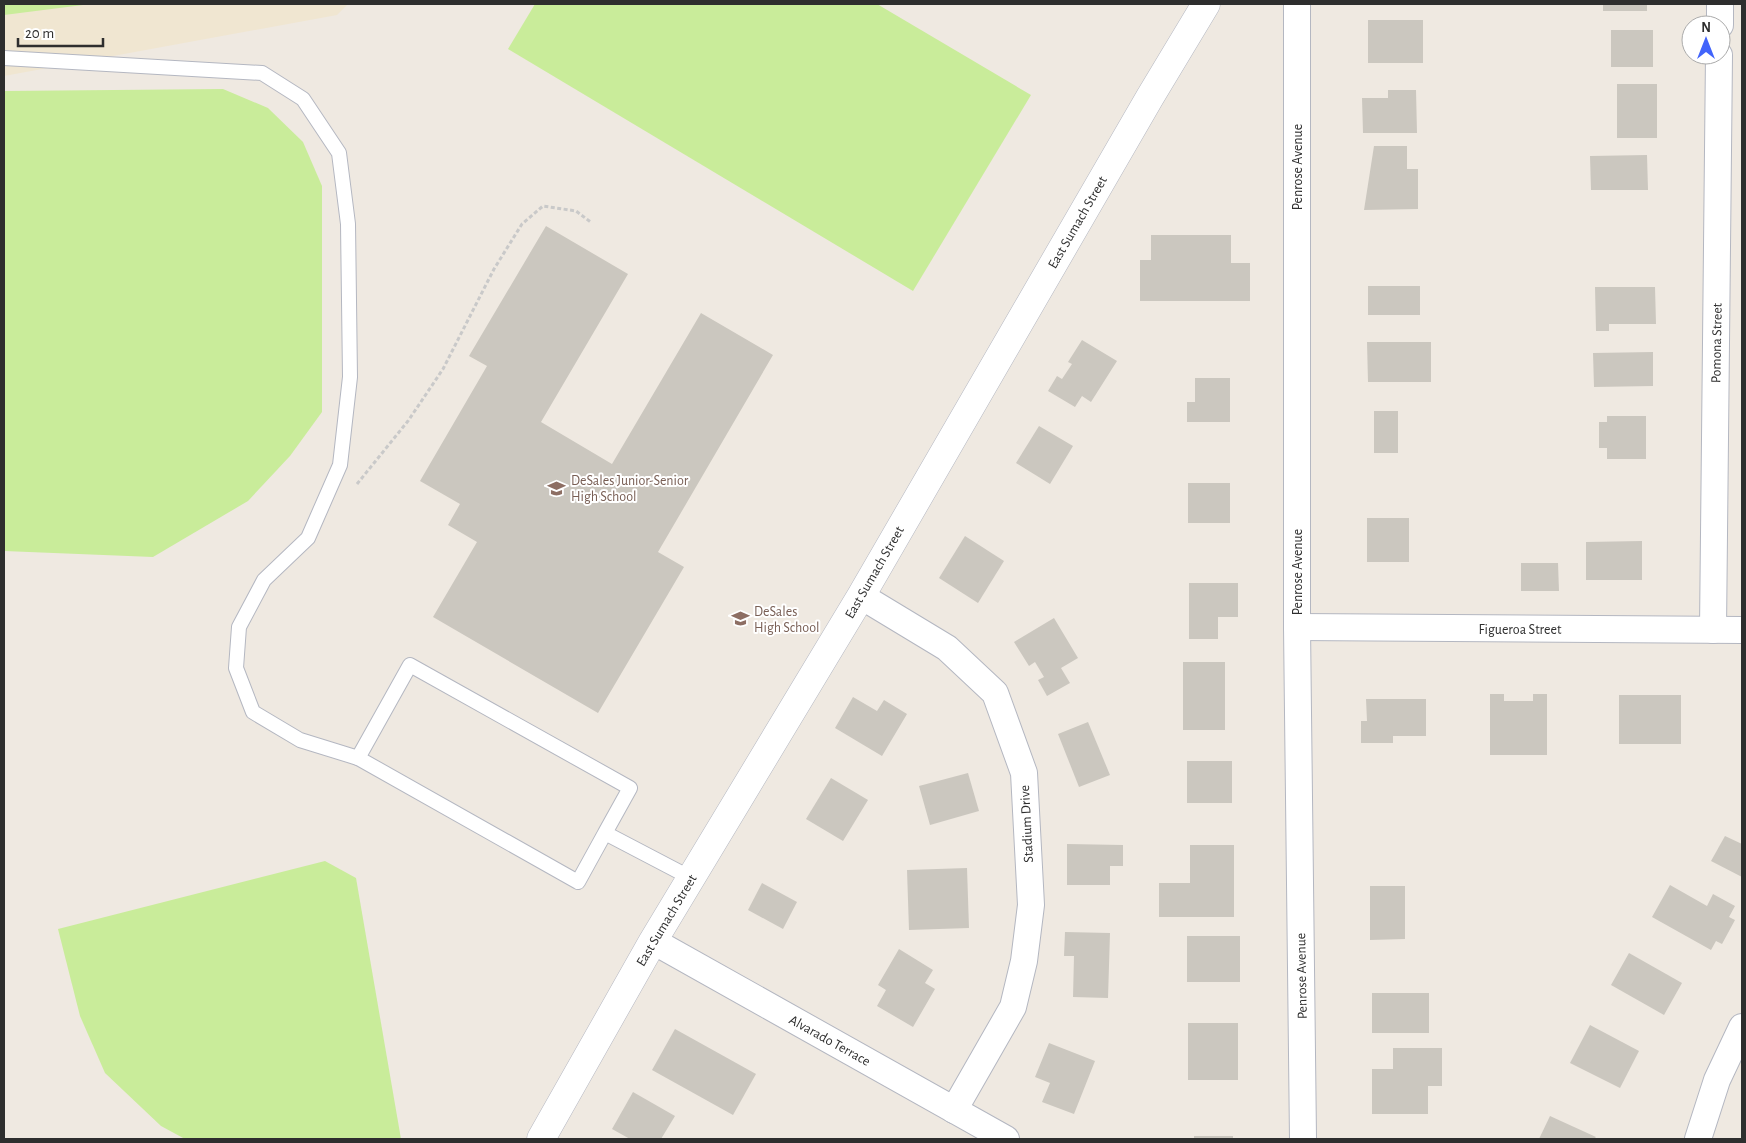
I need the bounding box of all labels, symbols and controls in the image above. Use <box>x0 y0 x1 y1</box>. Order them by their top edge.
scale bar <box>18 15 102 47</box>
north arrow <box>1681 15 1731 65</box>
text: N <box>1701 21 1711 35</box>
text: 20 m <box>25 26 54 41</box>
street label: Penrose Avenue <box>1291 124 1305 210</box>
street label: East Sumach Street <box>1046 173 1110 271</box>
street label: Pomona Street <box>1709 302 1725 383</box>
place label: DeSales Junior-Senior High School <box>571 474 689 504</box>
school or university icon: DeSales Junior-Senior High School <box>547 478 567 498</box>
street label: East Sumach Street <box>843 523 907 621</box>
street label: Penrose Avenue <box>1291 529 1305 615</box>
place label: DeSales High School <box>754 605 820 635</box>
school or university icon: DeSales High School <box>730 609 750 629</box>
street label: Figueroa Street <box>1479 623 1562 637</box>
street label: Stadium Drive <box>1018 785 1036 863</box>
street label: East Sumach Street <box>634 872 700 969</box>
street label: Penrose Avenue <box>1294 933 1310 1019</box>
street label: Alvarado Terrace <box>787 1013 872 1069</box>

